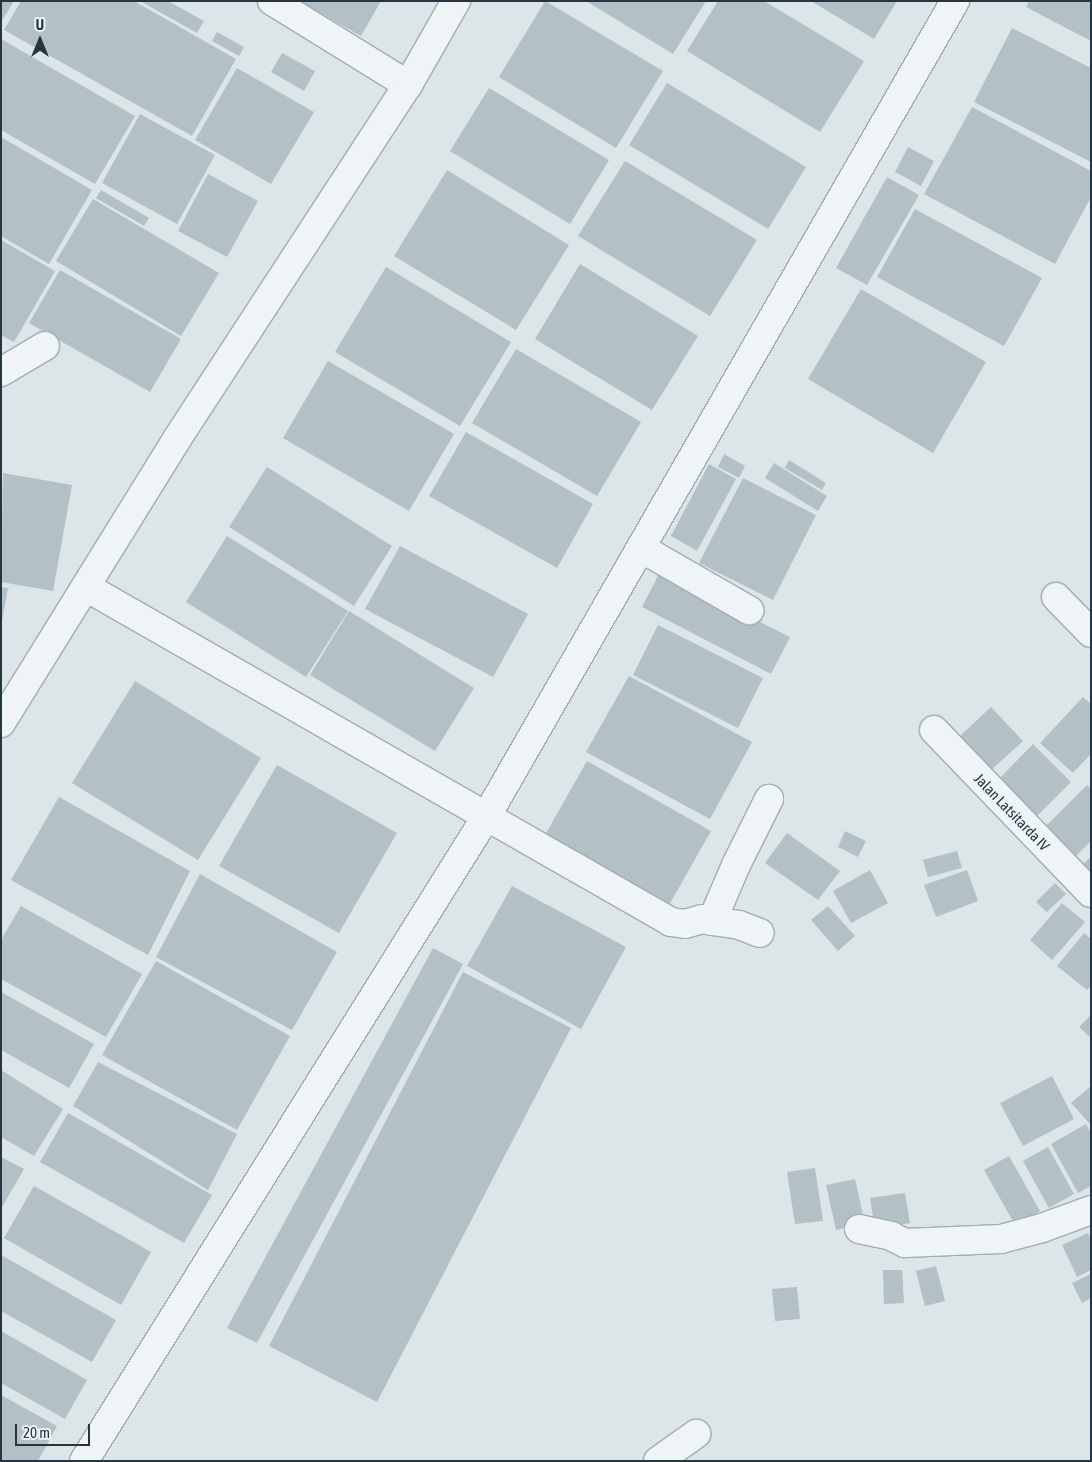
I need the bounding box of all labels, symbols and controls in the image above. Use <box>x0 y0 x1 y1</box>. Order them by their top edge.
north arrow <box>15 15 65 65</box>
text: U <box>36 17 44 33</box>
street label: Jalan Latsitarda IV <box>970 769 1054 855</box>
scale bar <box>18 1414 92 1446</box>
text: 20 m <box>23 1424 50 1441</box>

